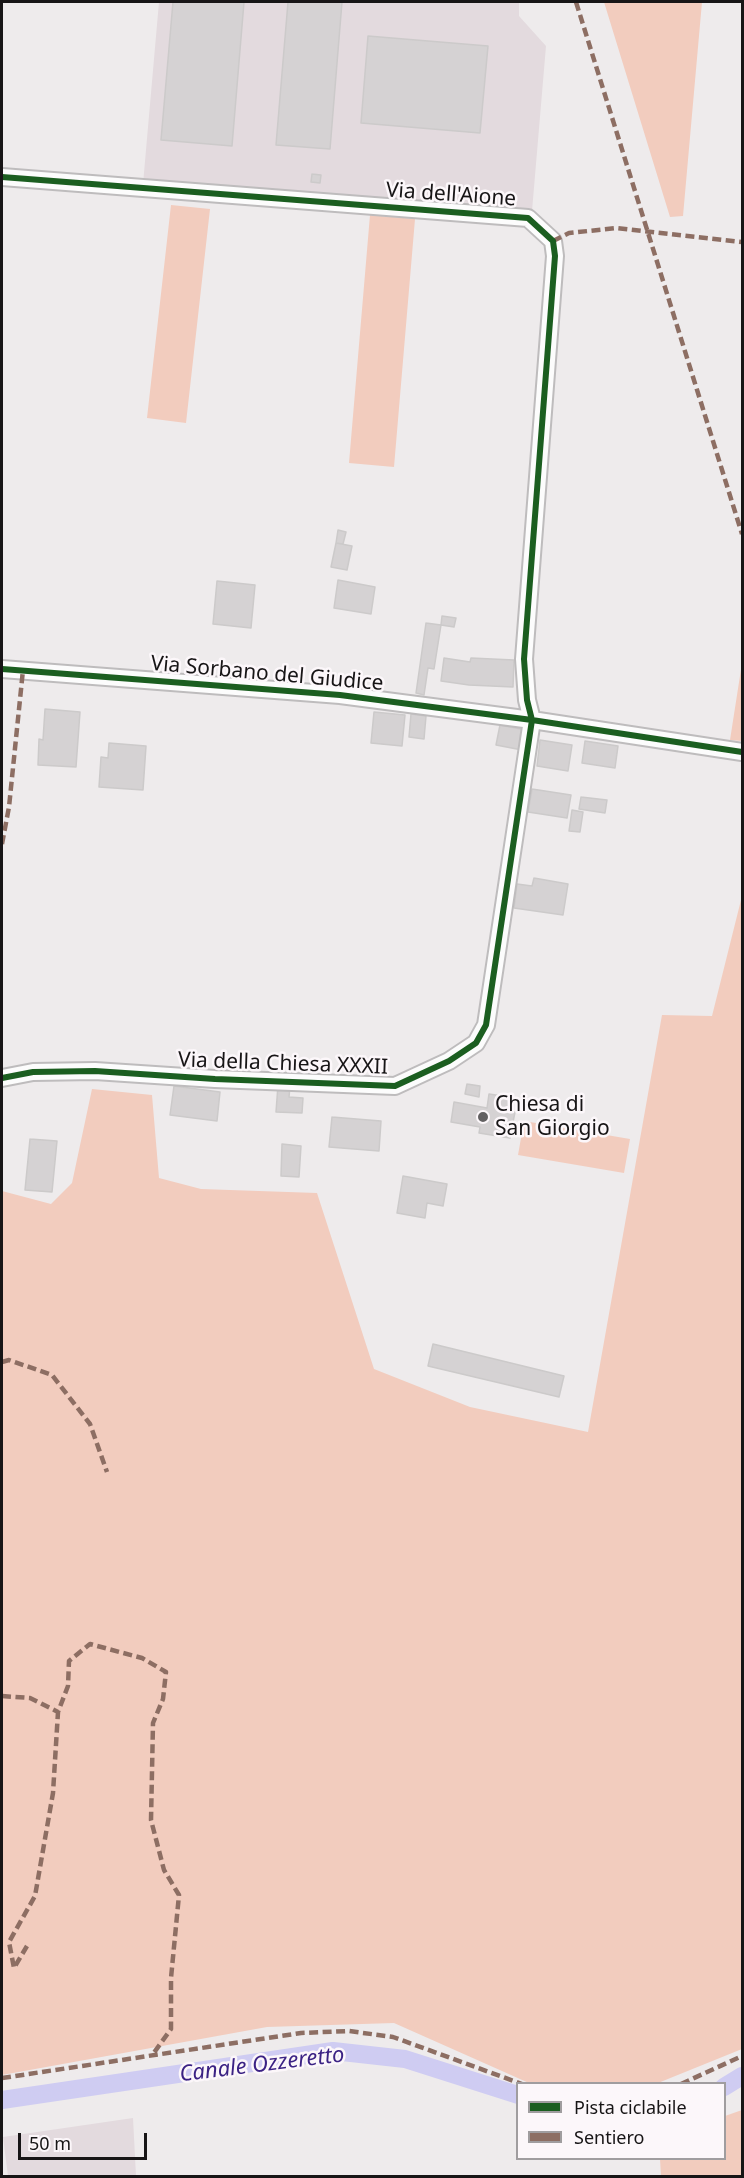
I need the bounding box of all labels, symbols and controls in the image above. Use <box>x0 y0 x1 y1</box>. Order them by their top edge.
street label: Via dell'Aione <box>385 178 517 212</box>
street label: Via Sorbano del Giudice <box>150 651 384 697</box>
street label: Via della Chiesa XXXII <box>178 1048 388 1080</box>
place label: Chiesa di San Giorgio <box>495 1092 610 1142</box>
marker: Chiesa di San Giorgio <box>476 1110 490 1124</box>
water label: Canale Ozzeretto <box>178 2042 346 2088</box>
legend <box>516 2082 726 2160</box>
text: Pista ciclabile <box>574 2095 687 2119</box>
scale bar <box>21 2121 150 2159</box>
text: Sentiero <box>574 2125 644 2149</box>
text: 50 m <box>29 2131 71 2155</box>

